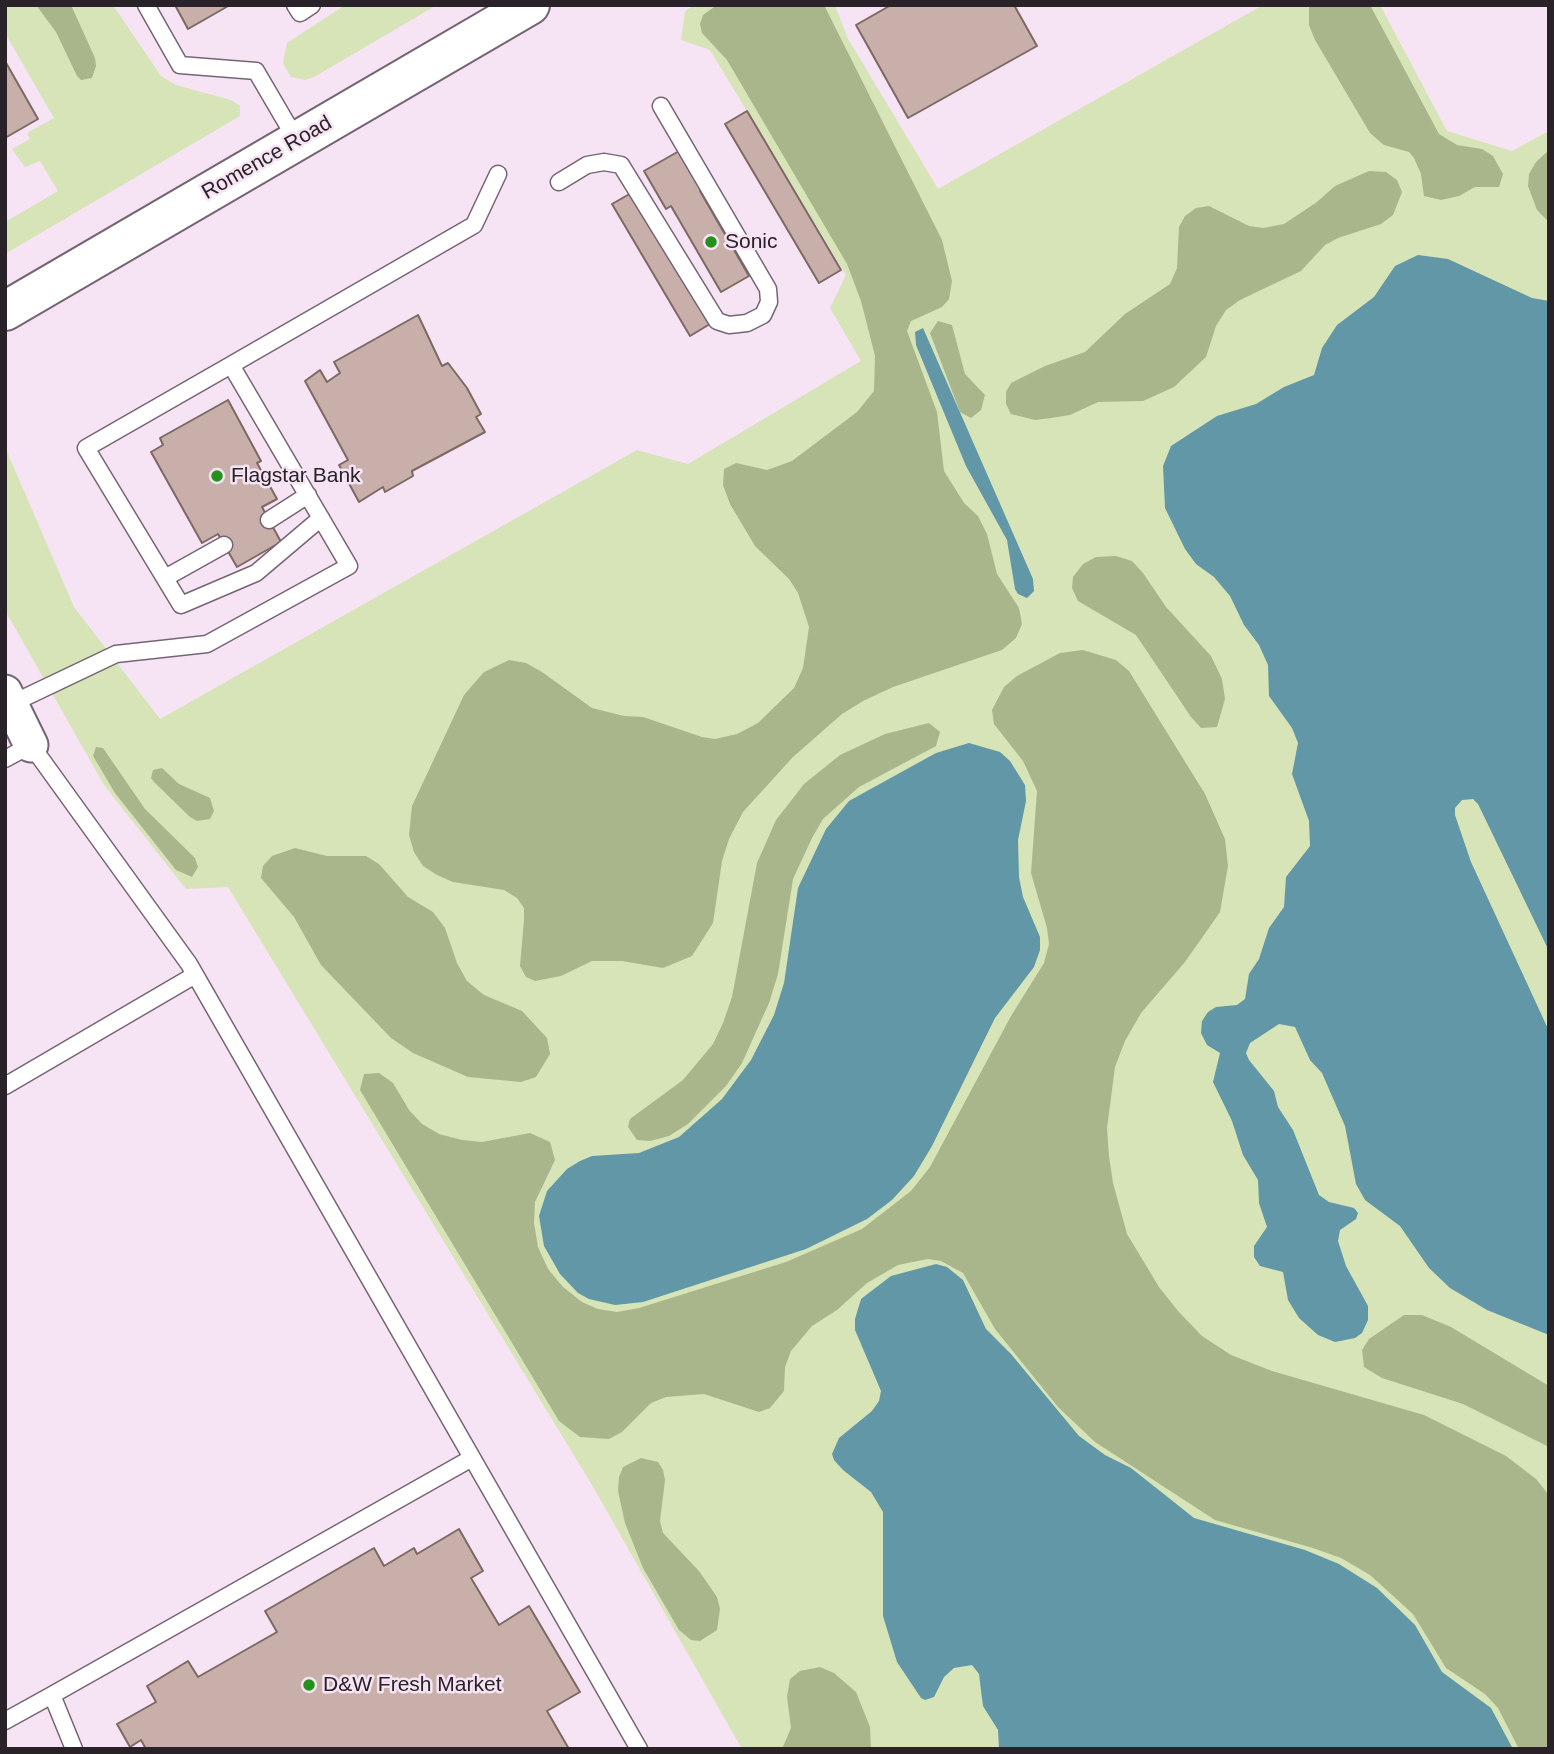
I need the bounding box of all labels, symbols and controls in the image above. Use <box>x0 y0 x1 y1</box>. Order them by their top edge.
street label: Romence Road <box>198 111 336 205</box>
place label: Sonic <box>725 229 778 255</box>
marker: Sonic <box>703 234 719 250</box>
place label: Flagstar Bank <box>231 463 361 489</box>
marker: Flagstar Bank <box>209 468 225 484</box>
place label: D&W Fresh Market <box>323 1672 502 1698</box>
marker: D&W Fresh Market <box>301 1677 317 1693</box>

